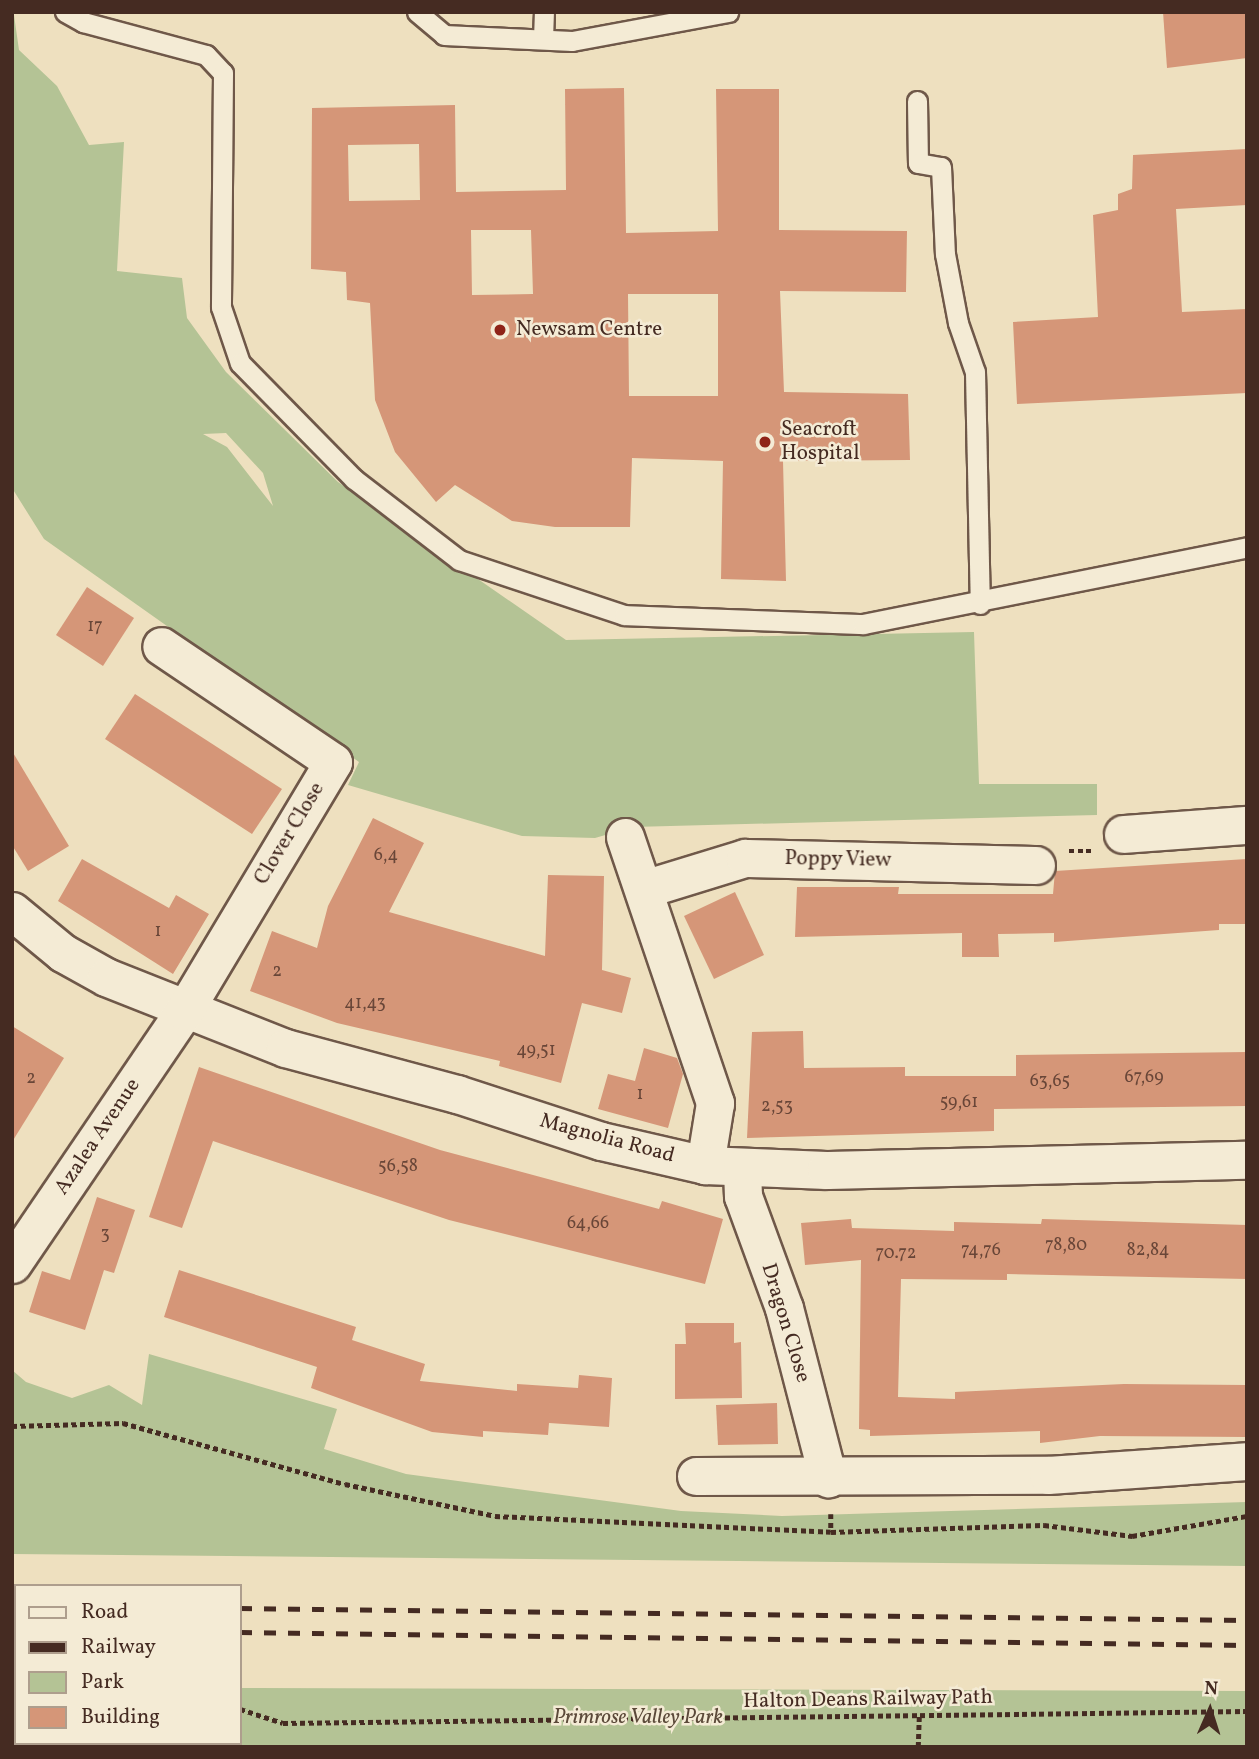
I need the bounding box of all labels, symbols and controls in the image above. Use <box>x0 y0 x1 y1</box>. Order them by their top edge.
place label: Newsam Centre <box>516 317 662 343</box>
marker: Newsam Centre <box>490 320 510 340</box>
place label: Seacroft Hospital <box>781 417 859 467</box>
marker: Seacroft Hospital <box>755 432 775 452</box>
house number: 17 <box>87 616 103 638</box>
street label: Clover Close <box>250 778 330 890</box>
house number: 6,4 <box>374 845 398 867</box>
street label: Poppy View <box>784 846 892 874</box>
house number: 1 <box>155 921 161 943</box>
house number: 2 <box>272 961 282 983</box>
house number: 41,43 <box>344 993 386 1015</box>
house number: 49,51 <box>516 1040 556 1062</box>
house number: 67,69 <box>1124 1067 1164 1089</box>
house number: 2 <box>26 1068 36 1090</box>
house number: 63,65 <box>1030 1071 1070 1093</box>
street label: Azalea Avenue <box>50 1074 146 1200</box>
house number: 1 <box>637 1084 643 1106</box>
house number: 59,61 <box>940 1092 978 1114</box>
house number: 2,53 <box>761 1096 793 1118</box>
street label: Magnolia Road <box>537 1109 677 1169</box>
house number: 56,58 <box>378 1156 418 1178</box>
house number: 64,66 <box>567 1213 609 1235</box>
house number: 3 <box>100 1224 110 1246</box>
house number: 78,80 <box>1045 1235 1087 1257</box>
house number: 74,76 <box>961 1240 1001 1262</box>
house number: 82,84 <box>1127 1240 1169 1262</box>
house number: 70.72 <box>876 1243 916 1265</box>
street label: Dragon Close <box>755 1260 815 1386</box>
legend <box>14 1584 242 1745</box>
text: Road <box>81 1598 128 1627</box>
text: Railway <box>81 1633 156 1662</box>
text: Park <box>81 1668 124 1697</box>
north arrow <box>1175 1675 1245 1745</box>
text: N <box>1204 1676 1219 1702</box>
street label: Halton Deans Railway Path <box>743 1685 993 1715</box>
text: Building <box>81 1703 160 1732</box>
park label: Primrose Valley Park <box>553 1705 723 1731</box>

